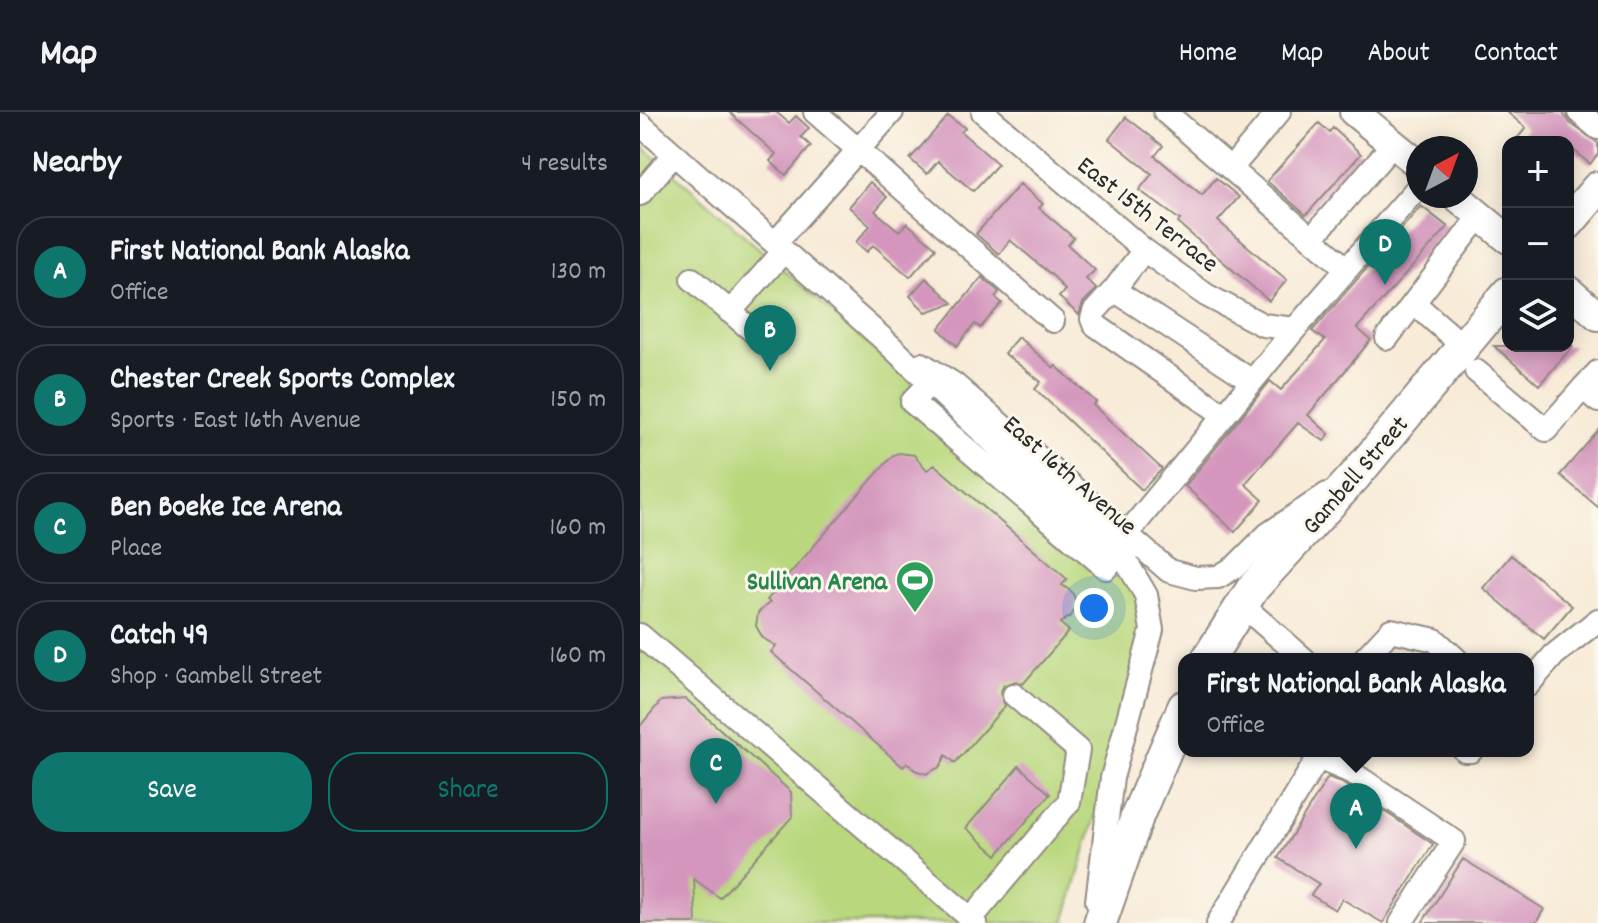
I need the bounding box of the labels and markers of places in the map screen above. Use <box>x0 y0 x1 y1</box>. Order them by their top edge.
pin: D <box>1359 219 1411 285</box>
pin: B <box>744 305 796 371</box>
sports icon: Sullivan Arena <box>894 559 936 614</box>
place label: Sullivan Arena <box>747 565 888 602</box>
pin: C <box>690 738 742 804</box>
pin: A <box>1330 783 1382 849</box>

